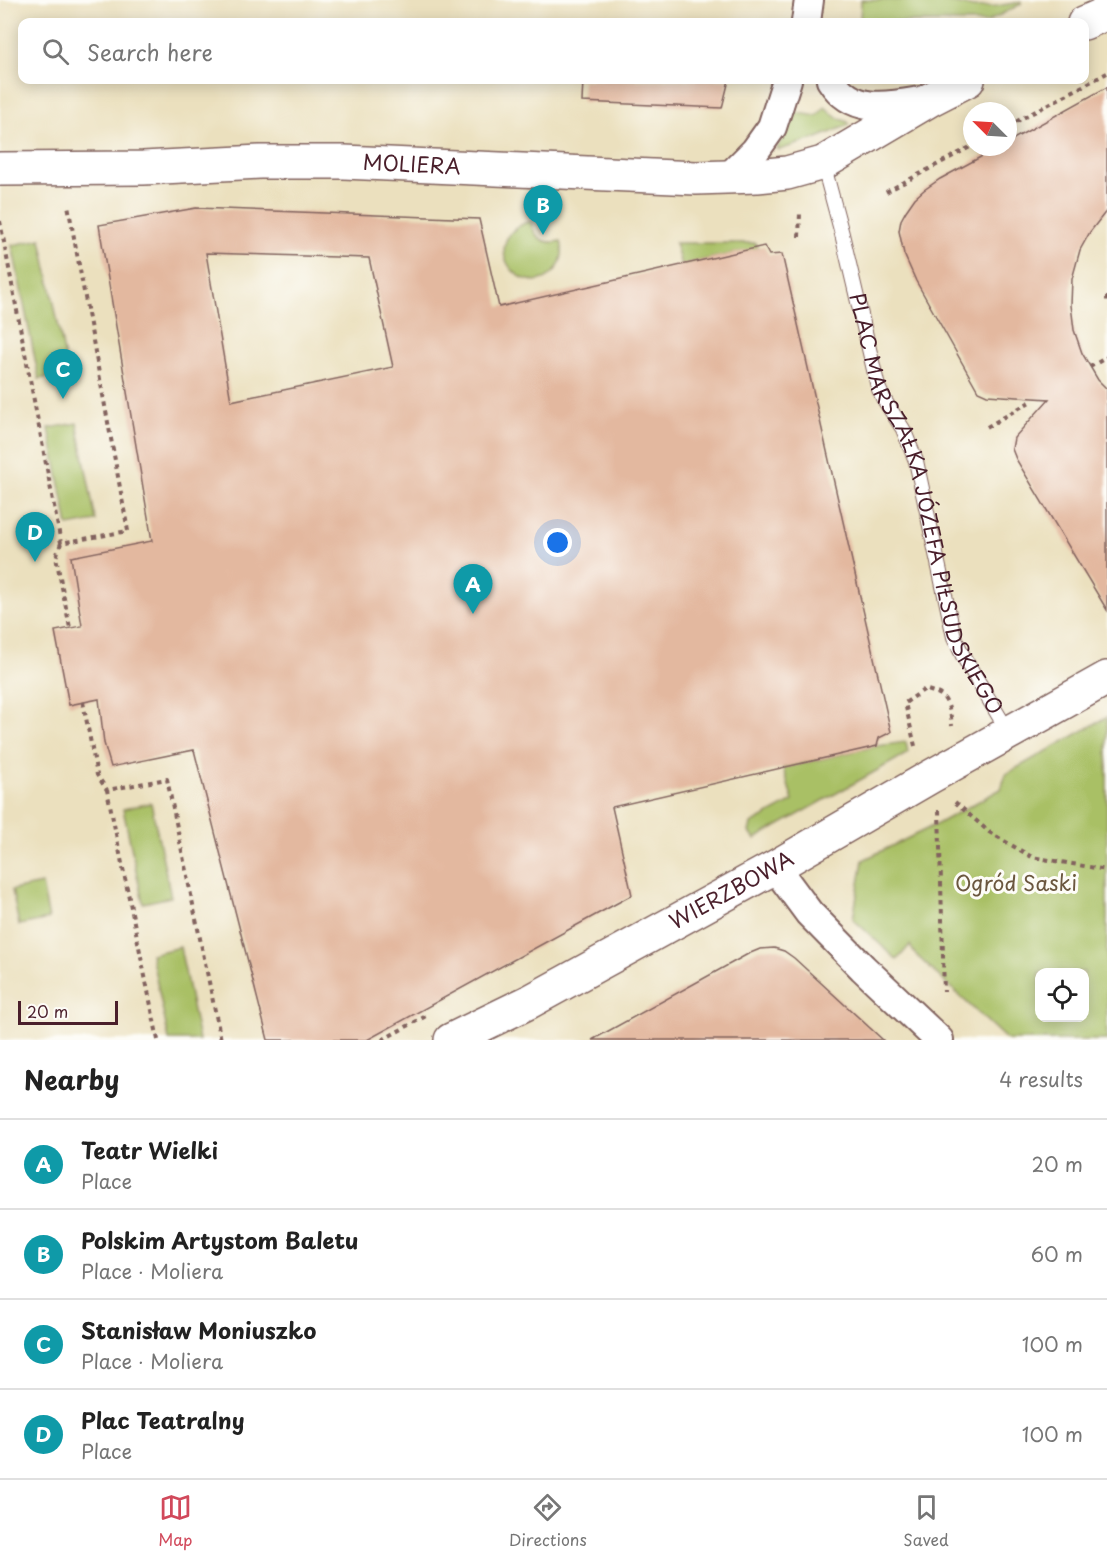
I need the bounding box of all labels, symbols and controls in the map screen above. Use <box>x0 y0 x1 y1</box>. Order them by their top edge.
search box <box>18 18 1089 84</box>
icon: search <box>39 35 72 68</box>
text: Search here <box>87 35 213 68</box>
north arrow <box>963 102 1017 156</box>
street label: MOLIERA <box>362 145 462 181</box>
pin: B <box>524 186 562 235</box>
street label: PLAC MARSZAŁKA JÓZEFA PIŁSUDSKIEGO <box>842 290 1012 720</box>
pin: C <box>44 350 82 399</box>
pin: D <box>15 512 54 562</box>
your location <box>543 528 572 557</box>
pin: A <box>454 564 492 614</box>
street label: WIERZBOWA <box>663 842 799 936</box>
park label: Ogród Saski <box>955 866 1077 898</box>
map controls <box>1035 968 1089 1022</box>
button: locate <box>1035 968 1089 1022</box>
scale bar <box>18 998 118 1025</box>
text: 20 m <box>27 999 68 1023</box>
text: Nearby <box>24 1060 119 1099</box>
text: 4 results <box>999 1064 1083 1094</box>
text: Teatr Wielki <box>81 1133 218 1166</box>
text: A <box>36 1149 51 1179</box>
text: 20 m <box>1031 1149 1083 1179</box>
text: Place <box>81 1166 132 1196</box>
text: Polskim Artystom Baletu <box>81 1223 359 1256</box>
text: B <box>37 1239 50 1269</box>
text: 60 m <box>1031 1239 1083 1269</box>
text: Place · Moliera <box>81 1256 223 1286</box>
text: Stanisław Moniuszko <box>81 1313 316 1346</box>
text: C <box>36 1329 51 1359</box>
text: 100 m <box>1022 1329 1083 1359</box>
text: Place · Moliera <box>81 1346 223 1376</box>
text: Plac Teatralny <box>81 1403 245 1436</box>
text: D <box>36 1419 51 1449</box>
text: 100 m <box>1022 1419 1083 1449</box>
text: Place <box>81 1436 132 1466</box>
tab: Map <box>158 1491 192 1551</box>
tab: Directions <box>509 1491 587 1551</box>
tab: Saved <box>903 1491 949 1551</box>

